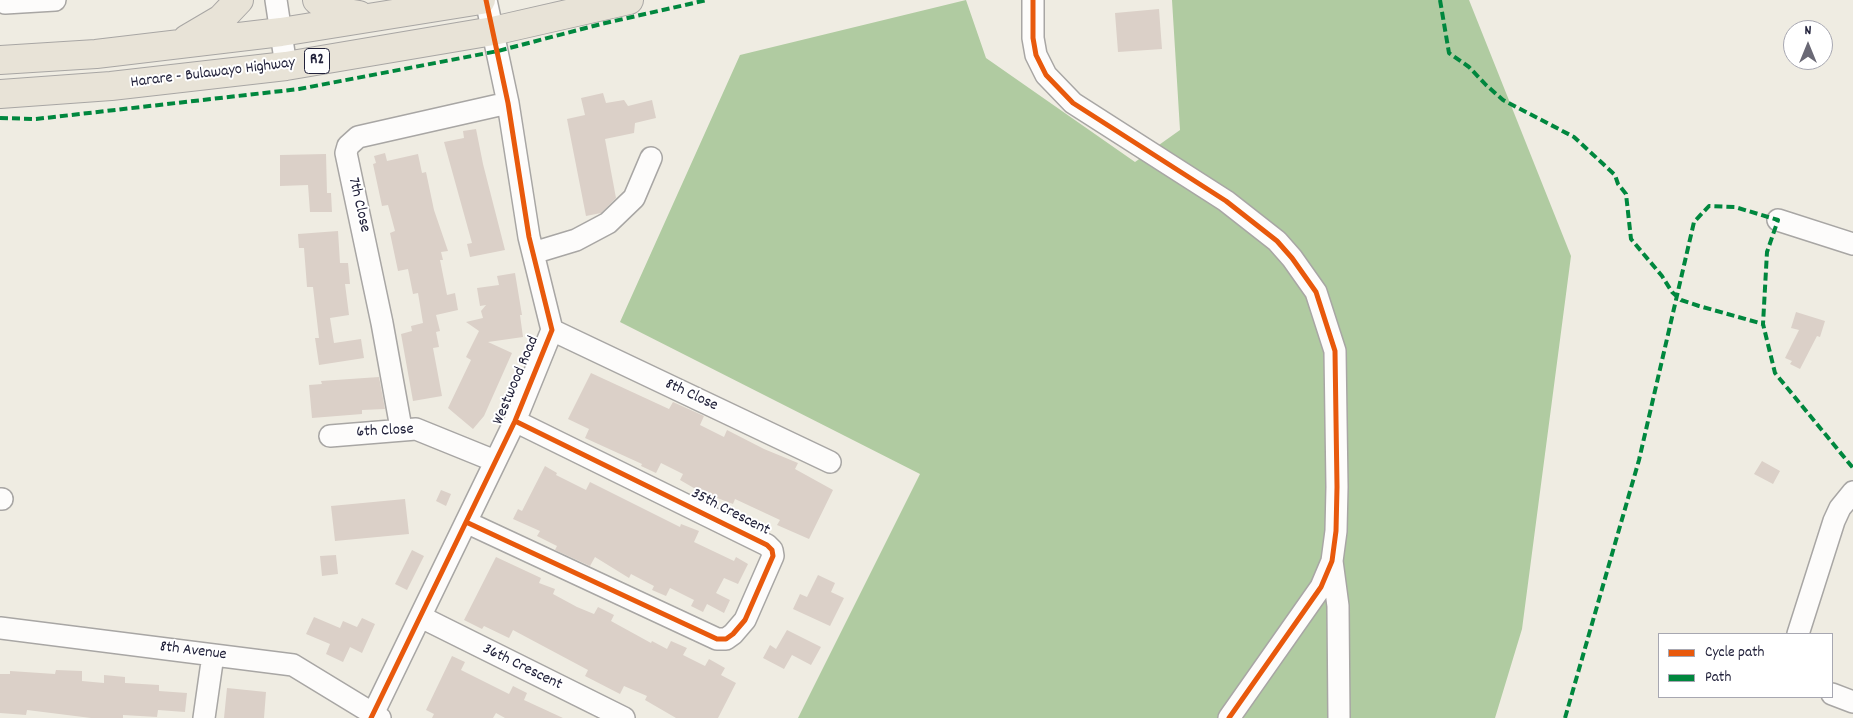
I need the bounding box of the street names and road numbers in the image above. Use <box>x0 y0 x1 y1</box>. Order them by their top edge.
road number: R2 <box>304 48 330 74</box>
street label: Harare - Bulawayo Highway <box>130 54 296 94</box>
street label: 7th Close <box>342 176 374 234</box>
street label: Westwood Road <box>490 334 544 428</box>
street label: 8th Close <box>662 375 720 417</box>
street label: 6th Close <box>356 421 414 443</box>
street label: 35th Crescent <box>687 485 773 541</box>
street label: 8th Avenue <box>159 638 227 666</box>
street label: 36th Crescent <box>479 640 565 696</box>

